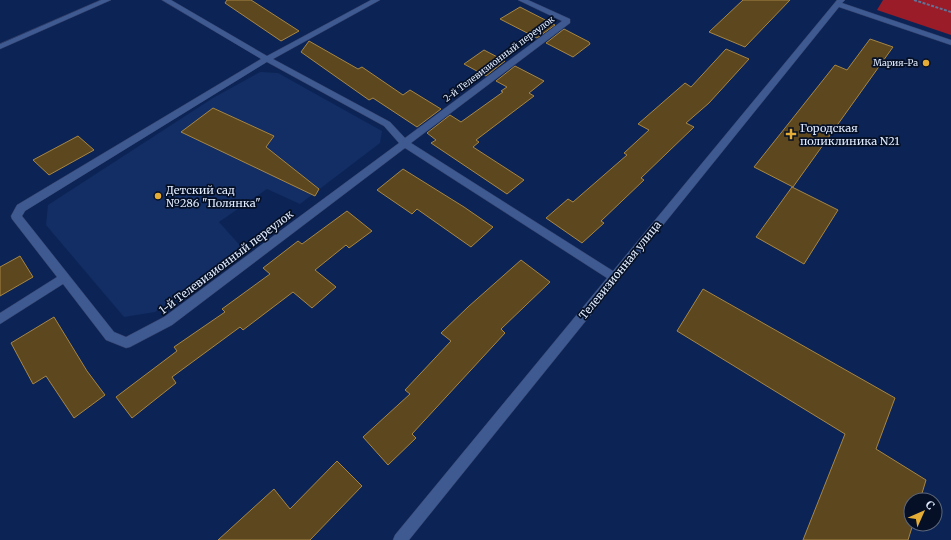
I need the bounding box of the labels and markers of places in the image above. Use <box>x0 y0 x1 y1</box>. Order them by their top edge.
place label: Мария-Ра <box>873 57 918 68</box>
marker: Мария-Ра <box>921 58 931 68</box>
place label: Городская поликлиника N21 <box>800 121 899 148</box>
marker: Городская поликлиника N21 <box>785 128 797 140</box>
place label: Детский сад №286 "Полянка" <box>166 183 261 210</box>
marker: Детский сад №286 "Полянка" <box>153 191 163 201</box>

